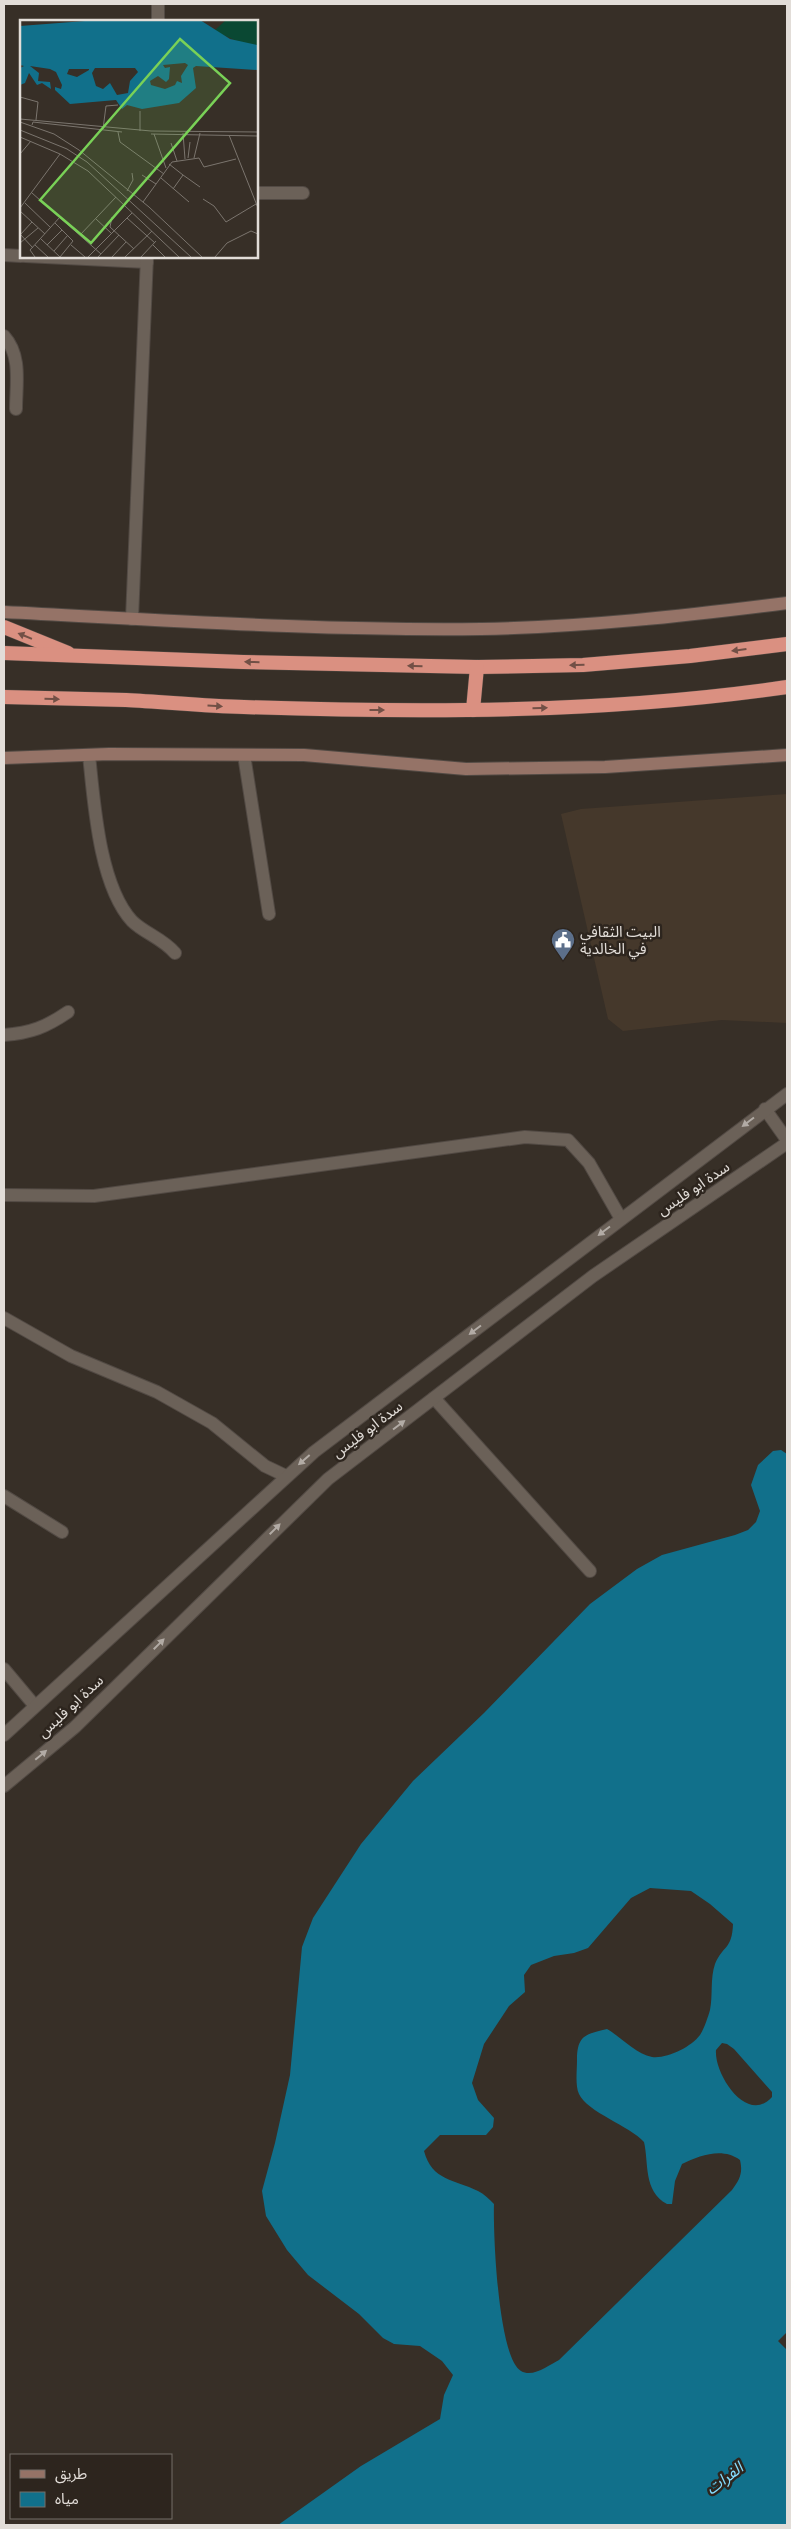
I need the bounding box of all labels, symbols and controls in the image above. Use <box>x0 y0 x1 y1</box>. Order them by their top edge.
inset map <box>20 20 258 258</box>
one-way arrow <box>17 631 32 639</box>
one-way arrow <box>731 646 747 654</box>
one-way arrow <box>244 658 260 666</box>
one-way arrow <box>569 661 585 669</box>
one-way arrow <box>406 662 422 670</box>
one-way arrow <box>45 695 61 703</box>
one-way arrow <box>207 702 223 710</box>
one-way arrow <box>532 704 548 712</box>
one-way arrow <box>369 706 385 714</box>
place label: البيت الثقافي في الخالدية <box>580 922 661 960</box>
public building icon: البيت الثقافي في الخالدية <box>550 927 576 961</box>
one-way arrow <box>742 1117 755 1128</box>
street label: سدة ابو فليس <box>653 1157 733 1219</box>
one-way arrow <box>598 1226 611 1237</box>
one-way arrow <box>469 1324 482 1335</box>
street label: سدة ابو فليس <box>328 1396 406 1462</box>
one-way arrow <box>392 1420 406 1430</box>
one-way arrow <box>298 1455 311 1466</box>
one-way arrow <box>269 1524 281 1536</box>
one-way arrow <box>153 1638 165 1650</box>
street label: سدة ابو فليس <box>33 1670 107 1741</box>
one-way arrow <box>35 1750 47 1761</box>
legend <box>10 2454 172 2519</box>
water label: الفرات <box>701 2456 748 2498</box>
text: طريق <box>55 2464 87 2484</box>
text: مياه <box>55 2489 79 2508</box>

